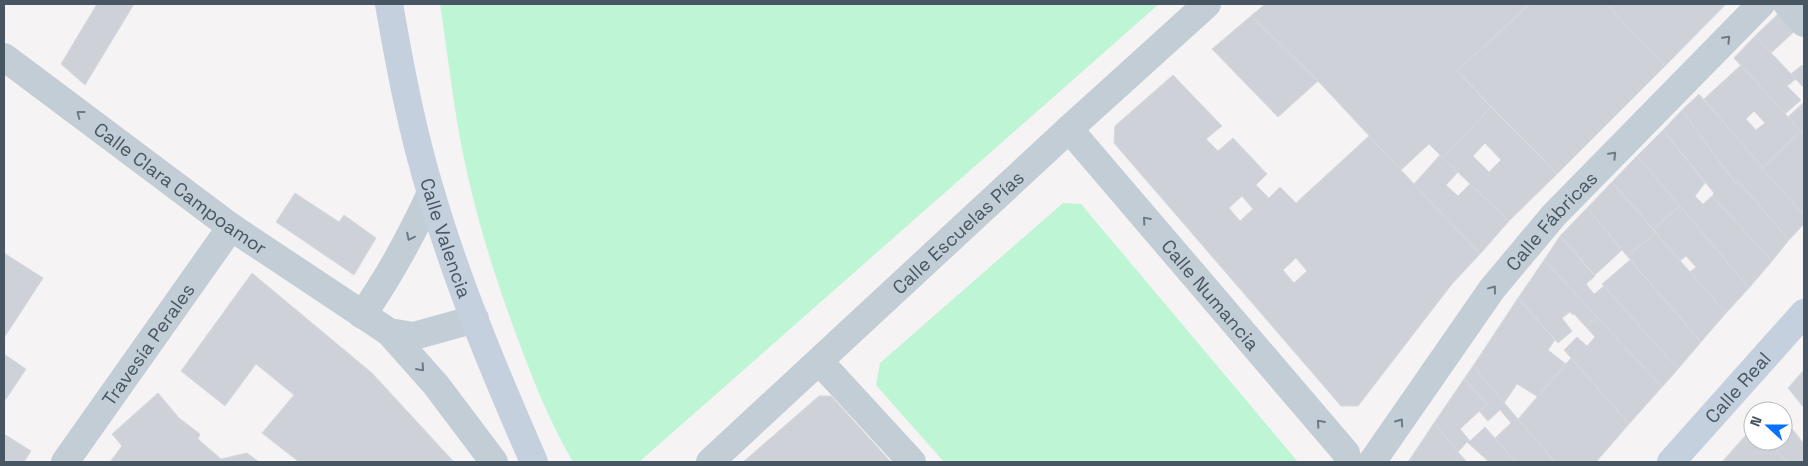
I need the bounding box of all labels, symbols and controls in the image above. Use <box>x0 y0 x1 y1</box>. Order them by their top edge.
one-way arrow <box>1721 36 1730 45</box>
one-way arrow <box>77 111 86 119</box>
street label: Calle Clara Campoamor <box>89 116 272 260</box>
one-way arrow <box>1607 152 1616 161</box>
street label: Calle Escuelas Pías <box>887 165 1029 299</box>
street label: Calle Fábricas <box>1500 166 1603 276</box>
street label: Calle Valencia <box>415 175 478 301</box>
one-way arrow <box>1144 217 1152 226</box>
one-way arrow <box>406 232 416 241</box>
street label: Calle Numancia <box>1156 234 1265 356</box>
street label: Travesía Perales <box>96 278 200 411</box>
one-way arrow <box>1487 285 1496 295</box>
street label: Calle Real <box>1699 346 1776 428</box>
one-way arrow <box>415 363 424 372</box>
north arrow <box>1743 401 1793 451</box>
text: N <box>1746 414 1766 429</box>
one-way arrow <box>1394 418 1403 428</box>
one-way arrow <box>1317 420 1326 429</box>

